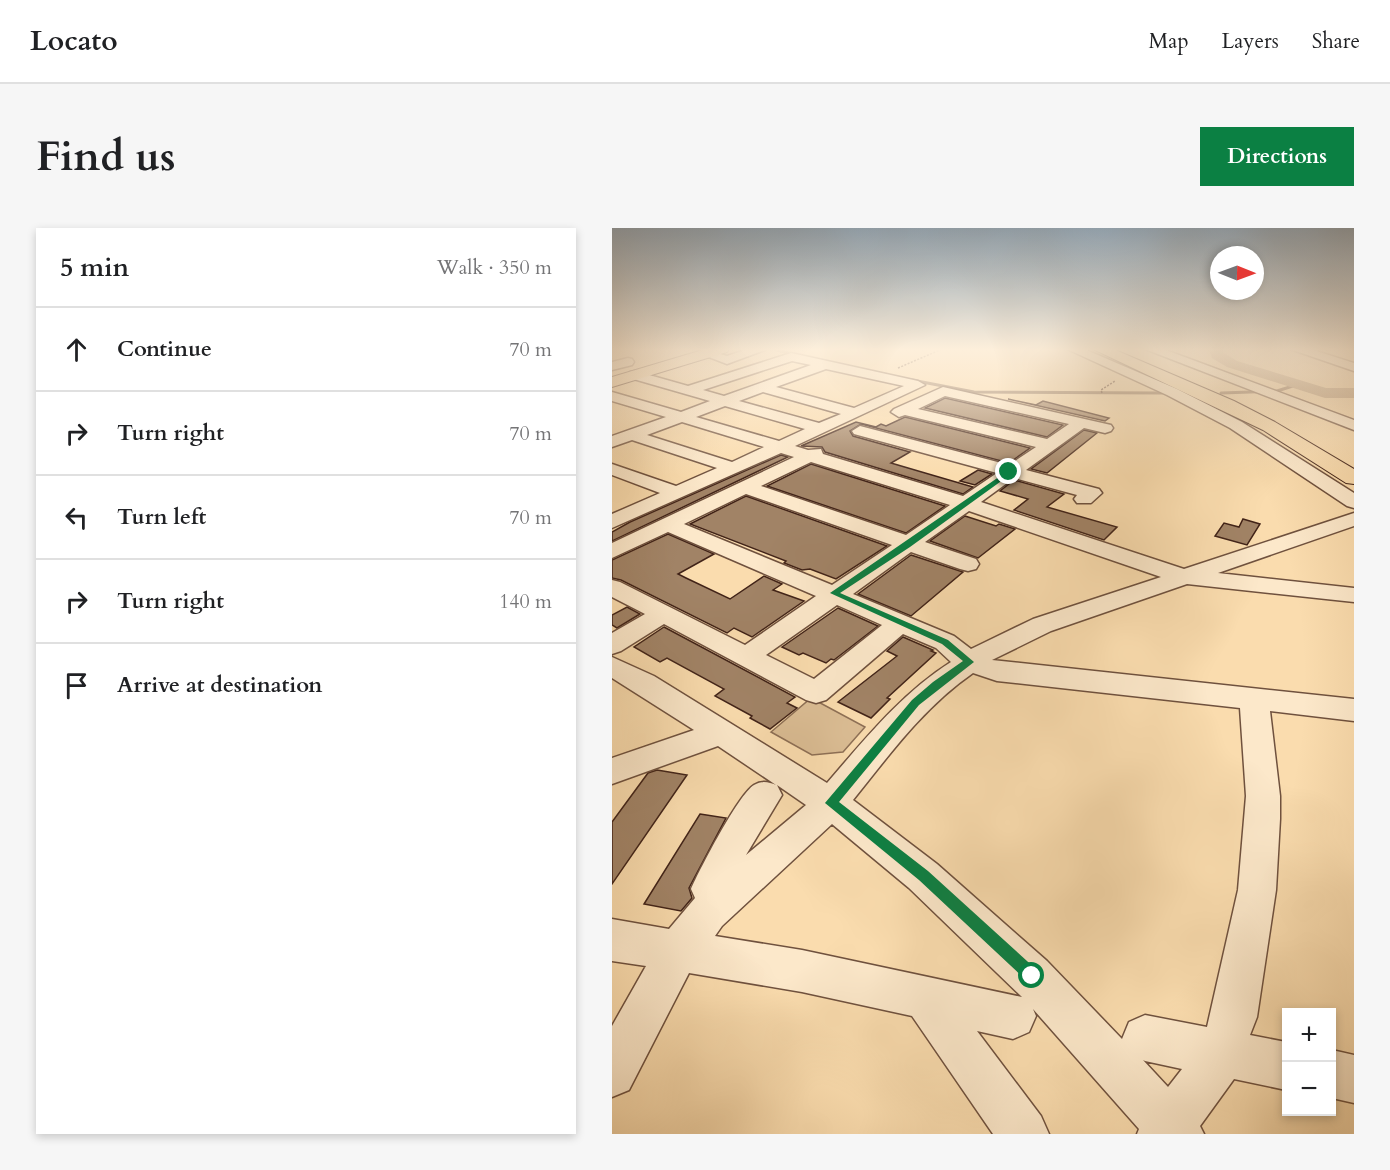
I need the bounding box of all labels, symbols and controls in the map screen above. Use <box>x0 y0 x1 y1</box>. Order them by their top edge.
text: Locato <box>30 22 118 60</box>
text: Map <box>1149 27 1189 56</box>
text: Layers <box>1222 27 1279 56</box>
text: Share <box>1312 27 1360 56</box>
button: Directions <box>1200 127 1354 186</box>
text: Find us <box>36 128 176 185</box>
north arrow <box>1210 246 1264 300</box>
text: 5 min <box>60 250 129 285</box>
text: Walk · 350 m <box>437 254 552 281</box>
icon: ahead <box>60 333 93 366</box>
text: Continue <box>117 334 212 364</box>
text: 70 m <box>509 336 552 363</box>
icon: right <box>60 417 93 450</box>
text: Turn right <box>117 418 224 448</box>
text: 70 m <box>509 420 552 447</box>
route end <box>995 458 1021 484</box>
icon: left <box>60 501 93 534</box>
text: Turn left <box>117 502 206 532</box>
text: 70 m <box>509 504 552 531</box>
icon: right <box>60 585 93 618</box>
text: Turn right <box>117 586 224 616</box>
text: 140 m <box>499 588 552 615</box>
icon: arrive <box>60 669 93 702</box>
text: Arrive at destination <box>117 670 322 700</box>
route start <box>1018 962 1044 988</box>
map controls <box>1282 1008 1336 1116</box>
button: + <box>1282 1008 1336 1062</box>
button: − <box>1282 1062 1336 1116</box>

